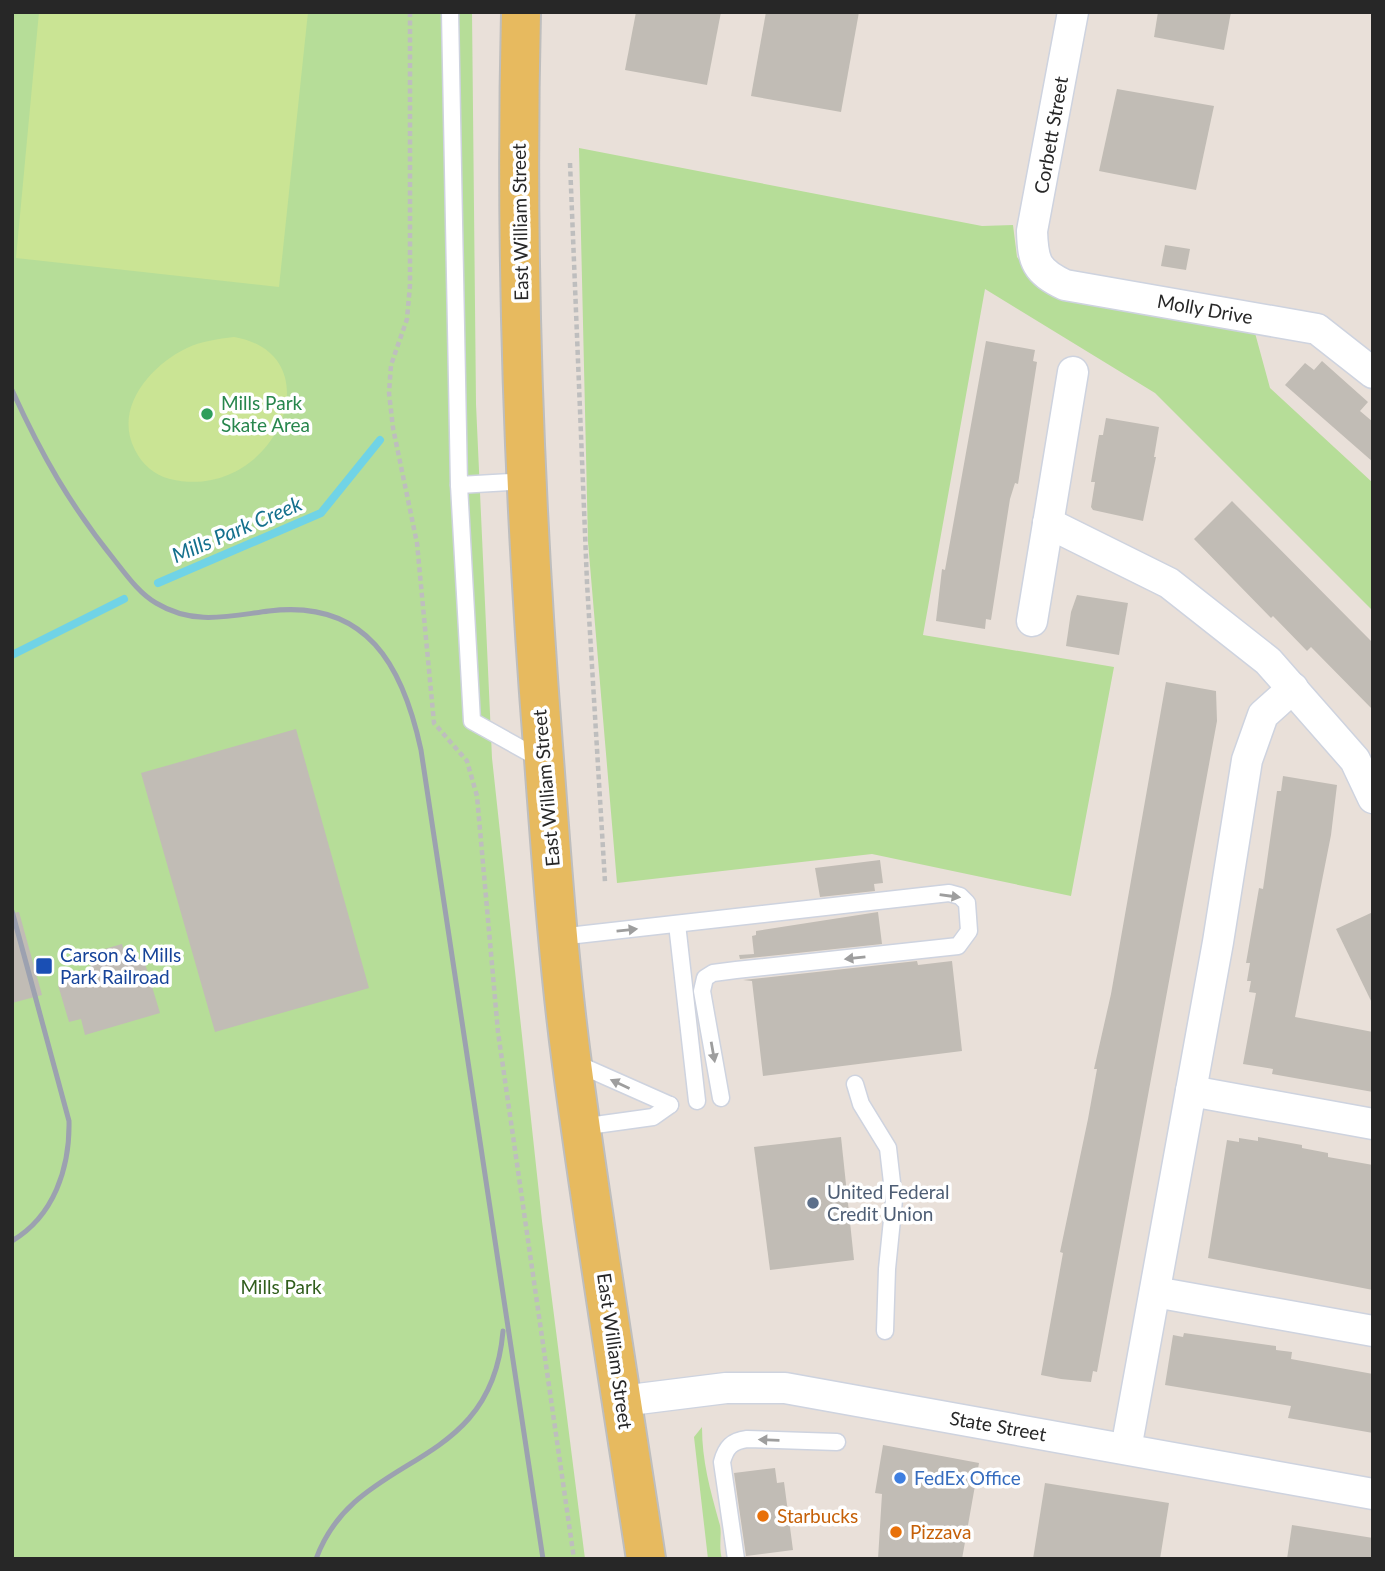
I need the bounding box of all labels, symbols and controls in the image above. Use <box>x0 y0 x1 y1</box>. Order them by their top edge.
street label: Corbett Street <box>1029 74 1072 195</box>
street label: East William Street <box>507 143 532 301</box>
street label: Molly Drive <box>1156 289 1255 328</box>
place label: Mills Park Skate Area <box>221 391 310 436</box>
marker: Mills Park Skate Area <box>199 406 215 422</box>
water label: Mills Park Creek <box>167 490 306 567</box>
street label: East William Street <box>527 708 564 868</box>
one-way arrow <box>939 890 961 901</box>
one-way arrow <box>616 924 638 935</box>
place label: Carson & Mills Park Railroad <box>60 943 181 988</box>
one-way arrow <box>844 953 866 964</box>
marker: Carson & Mills Park Railroad <box>34 956 54 976</box>
one-way arrow <box>708 1041 719 1063</box>
one-way arrow <box>610 1079 630 1090</box>
place label: United Federal Credit Union <box>827 1180 949 1225</box>
marker: United Federal Credit Union <box>805 1195 821 1211</box>
street label: East William Street <box>593 1271 638 1431</box>
park label: Mills Park <box>240 1275 322 1298</box>
street label: State Street <box>948 1406 1048 1445</box>
one-way arrow <box>758 1434 780 1445</box>
place label: FedEx Office <box>914 1466 1021 1489</box>
marker: FedEx Office <box>892 1470 908 1486</box>
place label: Starbucks <box>777 1504 858 1527</box>
marker: Starbucks <box>755 1508 771 1524</box>
place label: Pizzava <box>910 1520 971 1543</box>
marker: Pizzava <box>888 1524 904 1540</box>

